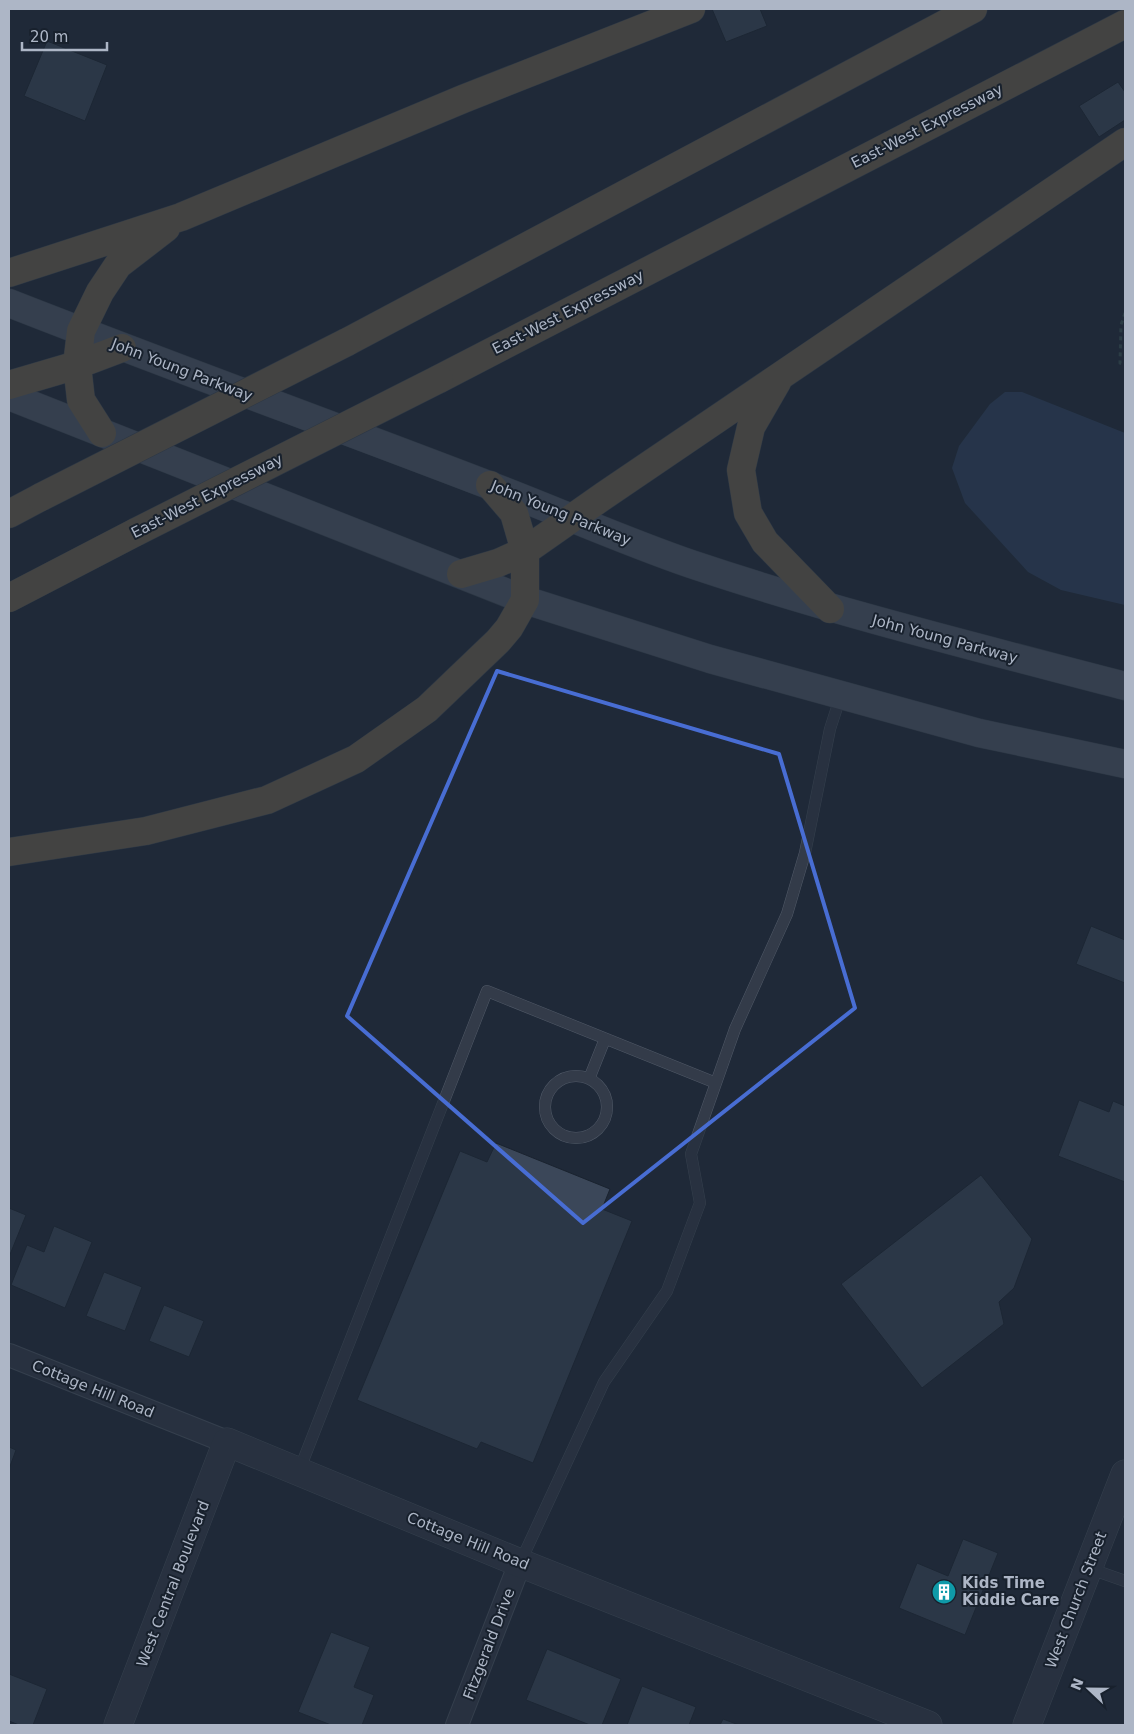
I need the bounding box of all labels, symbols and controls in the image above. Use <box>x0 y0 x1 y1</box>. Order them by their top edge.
scale bar <box>22 20 108 52</box>
text: 20 m <box>30 28 68 46</box>
street label: East-West Expressway <box>848 80 1006 172</box>
street label: East-West Expressway <box>489 266 647 358</box>
street label: John Young Parkway <box>108 334 255 405</box>
street label: East-West Expressway <box>128 450 286 542</box>
street label: John Young Parkway <box>487 476 634 549</box>
street label: John Young Parkway <box>869 611 1020 667</box>
street label: Cottage Hill Road <box>29 1356 157 1422</box>
street label: West Central Boulevard <box>133 1498 213 1670</box>
street label: Cottage Hill Road <box>404 1508 532 1574</box>
street label: West Church Street <box>1042 1529 1110 1671</box>
place label: Kids Time Kiddie Care <box>962 1574 1059 1609</box>
building icon: Kids Time Kiddie Care <box>931 1579 957 1605</box>
street label: Fitzgerald Drive <box>459 1586 519 1702</box>
north arrow <box>1064 1664 1114 1714</box>
text: N <box>1067 1676 1087 1693</box>

